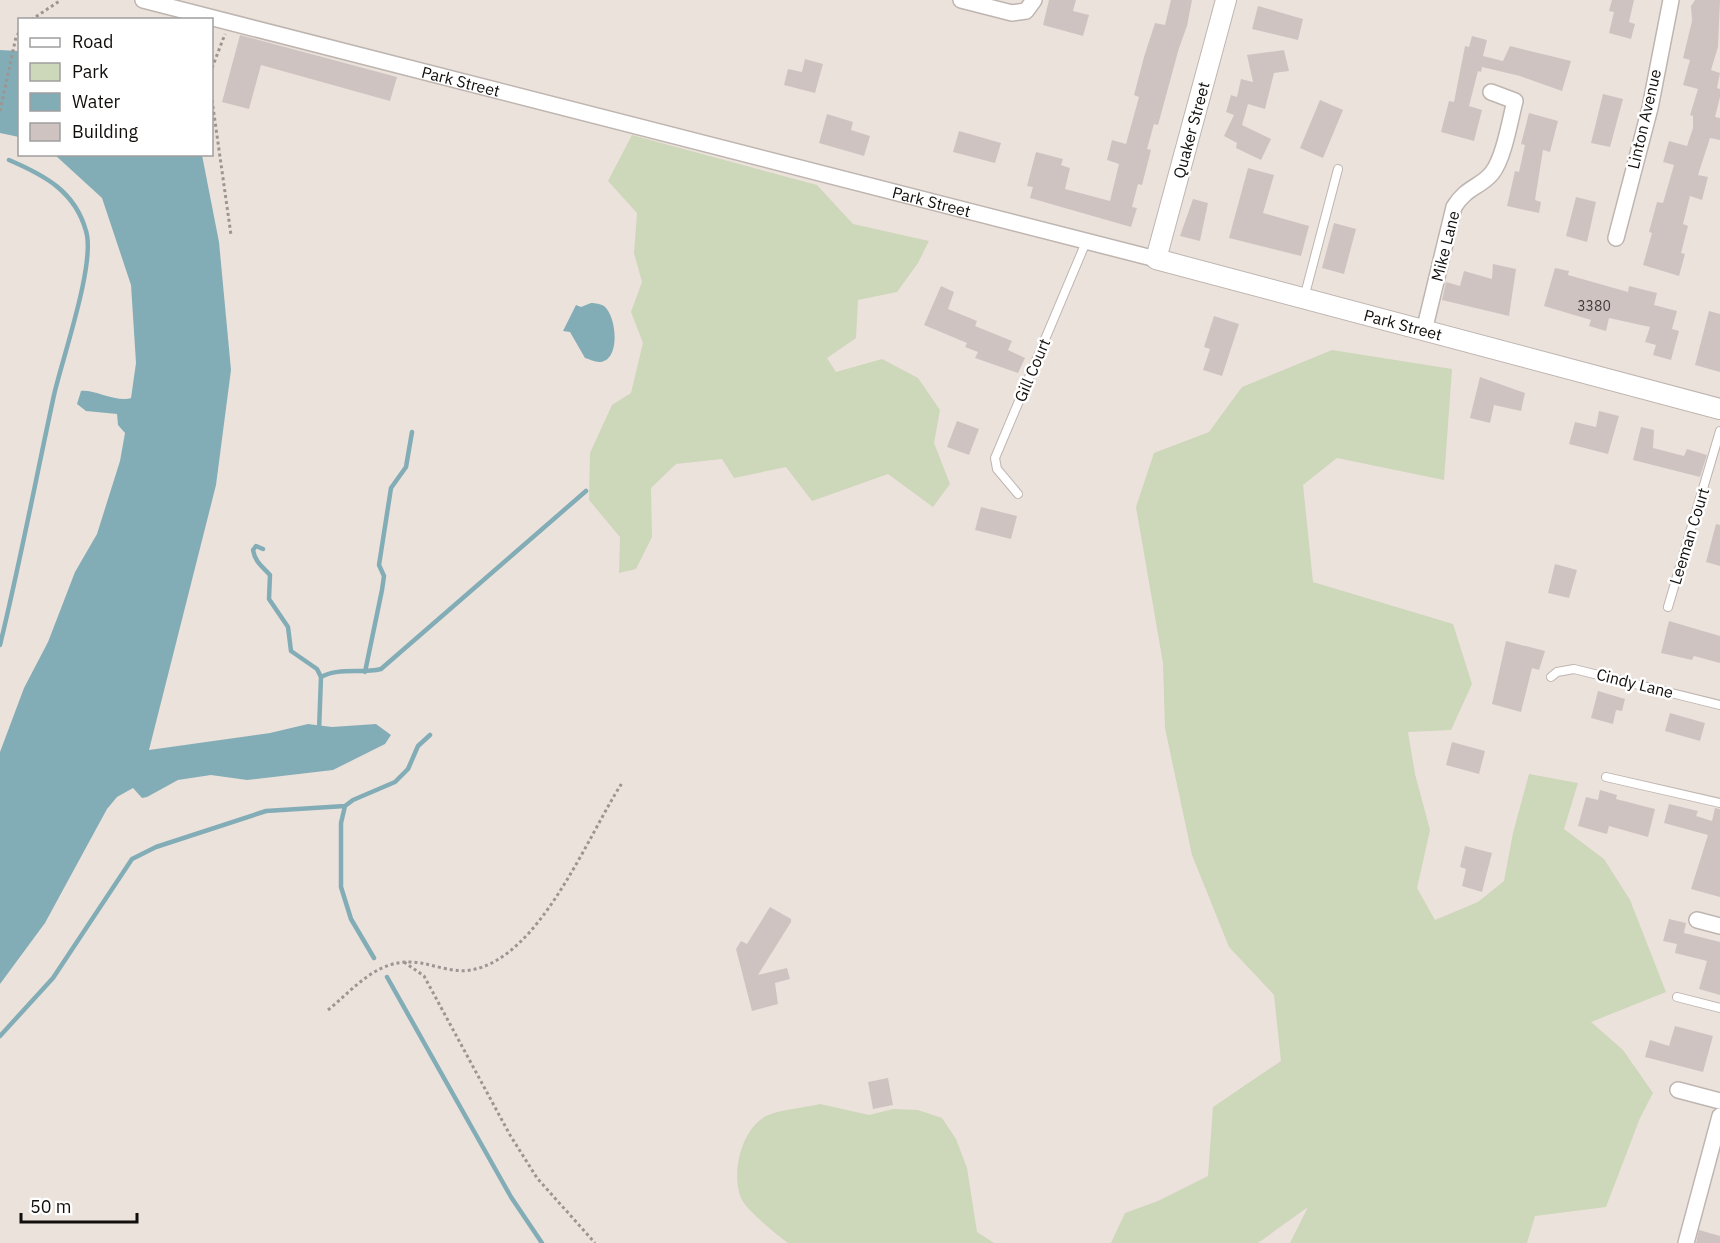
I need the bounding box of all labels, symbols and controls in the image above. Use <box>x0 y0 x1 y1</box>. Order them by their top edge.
legend <box>18 18 213 156</box>
text: Road <box>72 30 113 53</box>
text: Park <box>72 60 109 83</box>
street label: Park Street <box>419 62 502 101</box>
street label: Linton Avenue <box>1623 67 1665 171</box>
street label: Quaker Street <box>1168 79 1214 181</box>
text: Water <box>72 90 121 113</box>
text: Building <box>72 120 139 143</box>
street label: Park Street <box>890 182 973 221</box>
street label: Mike Lane <box>1427 208 1463 283</box>
house number: 3380 <box>1577 297 1611 315</box>
street label: Park Street <box>1362 305 1444 345</box>
street label: Gill Court <box>1010 335 1054 405</box>
street label: Leeman Court <box>1665 485 1713 587</box>
street label: Cindy Lane <box>1595 664 1676 702</box>
scale bar <box>21 1186 136 1224</box>
text: 50 m <box>30 1195 72 1218</box>

